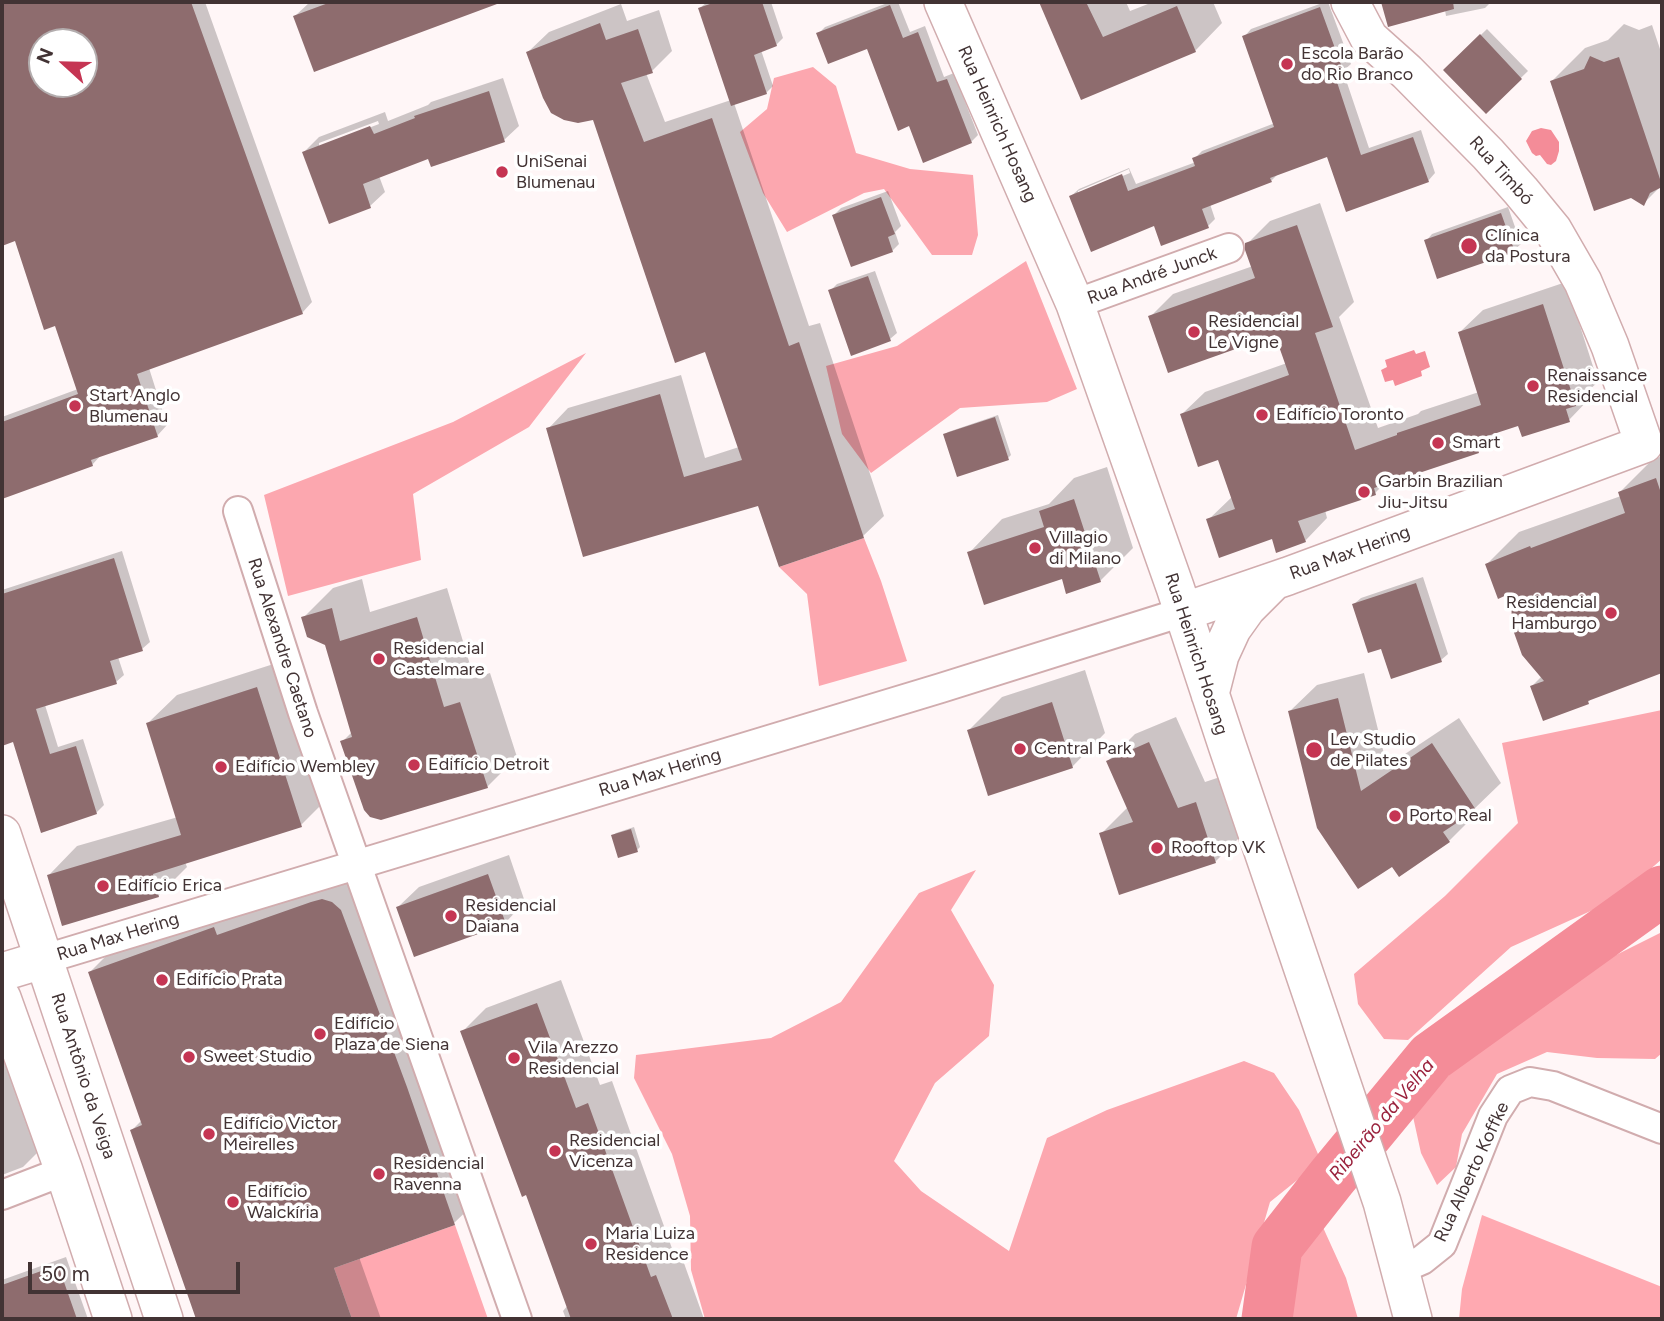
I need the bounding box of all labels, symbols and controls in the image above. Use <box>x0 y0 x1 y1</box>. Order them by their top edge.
north arrow <box>28 28 98 98</box>
street label: Rua Heinrich Hosang <box>953 42 1041 206</box>
place label: Escola Barão do Rio Branco <box>1301 43 1413 86</box>
text: N <box>32 45 58 67</box>
marker: Escola Barão do Rio Branco <box>1279 56 1295 72</box>
street label: Rua Timbó <box>1464 132 1538 210</box>
place label: UniSenai Blumenau <box>516 151 595 194</box>
marker: UniSenai Blumenau <box>494 164 510 180</box>
place label: Clínica da Postura <box>1485 225 1570 268</box>
marker: Clínica da Postura <box>1459 236 1479 256</box>
street label: Rua André Junck <box>1084 243 1220 309</box>
place label: Residencial Le Vigne <box>1208 311 1299 354</box>
marker: Residencial Le Vigne <box>1186 324 1202 340</box>
place label: Renaissance Residencial <box>1547 365 1647 408</box>
marker: Renaissance Residencial <box>1525 378 1541 394</box>
place label: Start Anglo Blumenau <box>89 385 181 428</box>
marker: Start Anglo Blumenau <box>67 398 83 414</box>
place label: Edifício Toronto <box>1276 404 1404 426</box>
marker: Edifício Toronto <box>1254 407 1270 423</box>
place label: Smart <box>1452 432 1500 454</box>
marker: Smart <box>1430 435 1446 451</box>
place label: Garbin Brazilian Jiu-Jitsu <box>1378 471 1503 514</box>
marker: Garbin Brazilian Jiu-Jitsu <box>1356 484 1372 500</box>
street label: Rua Max Hering <box>1287 521 1413 585</box>
place label: Villagio di Milano <box>1049 527 1121 570</box>
marker: Villagio di Milano <box>1027 540 1043 556</box>
street label: Rua Alexandre Caetano <box>243 555 321 741</box>
street label: Rua Heinrich Hosang <box>1160 570 1232 738</box>
place label: Residencial Hamburgo <box>1506 592 1597 634</box>
marker: Residencial Hamburgo <box>1603 605 1619 621</box>
place label: Residencial Castelmare <box>393 638 485 680</box>
marker: Residencial Castelmare <box>371 651 387 667</box>
place label: Lev Studio de Pilates <box>1330 729 1416 772</box>
place label: Central Park <box>1034 738 1132 760</box>
marker: Lev Studio de Pilates <box>1304 740 1324 760</box>
marker: Central Park <box>1012 741 1028 757</box>
street label: Rua Max Hering <box>596 744 724 802</box>
place label: Edifício Detroit <box>428 754 550 776</box>
place label: Edifício Wembley <box>235 756 375 778</box>
marker: Edifício Detroit <box>406 757 422 773</box>
marker: Edifício Wembley <box>213 759 229 775</box>
place label: Porto Real <box>1409 805 1492 827</box>
marker: Porto Real <box>1387 808 1403 824</box>
place label: Rooftop VK <box>1171 837 1266 859</box>
marker: Rooftop VK <box>1149 840 1165 856</box>
place label: Edifício Erica <box>117 875 222 897</box>
marker: Edifício Erica <box>95 878 111 894</box>
place label: Residencial Daiana <box>465 895 556 937</box>
street label: Rua Max Hering <box>54 908 182 966</box>
marker: Residencial Daiana <box>443 908 459 924</box>
place label: Edifício Prata <box>176 969 283 991</box>
marker: Edifício Prata <box>154 972 170 988</box>
street label: Rua Antônio da Veiga <box>46 990 120 1162</box>
place label: Edifício Plaza de Siena <box>334 1013 449 1056</box>
marker: Edifício Plaza de Siena <box>312 1026 328 1042</box>
place label: Vila Arezzo Residencial <box>528 1037 619 1080</box>
place label: Sweet Studio <box>203 1046 312 1068</box>
marker: Sweet Studio <box>181 1049 197 1065</box>
marker: Vila Arezzo Residencial <box>506 1050 522 1066</box>
water label: Ribeirão da Velha <box>1325 1055 1439 1185</box>
street label: Rua Alberto Koffke <box>1430 1099 1514 1245</box>
place label: Edifício Victor Meirelles <box>223 1113 338 1156</box>
marker: Edifício Victor Meirelles <box>201 1126 217 1142</box>
place label: Residencial Vicenza <box>569 1130 660 1172</box>
marker: Residencial Vicenza <box>547 1143 563 1159</box>
place label: Residencial Ravenna <box>393 1153 484 1196</box>
marker: Residencial Ravenna <box>371 1166 387 1182</box>
place label: Edifício Walckíria <box>247 1181 319 1224</box>
marker: Edifício Walckíria <box>225 1194 241 1210</box>
place label: Maria Luiza Residence <box>605 1223 695 1266</box>
marker: Maria Luiza Residence <box>583 1236 599 1252</box>
scale bar <box>32 1248 243 1292</box>
text: 50 m <box>41 1261 90 1286</box>

